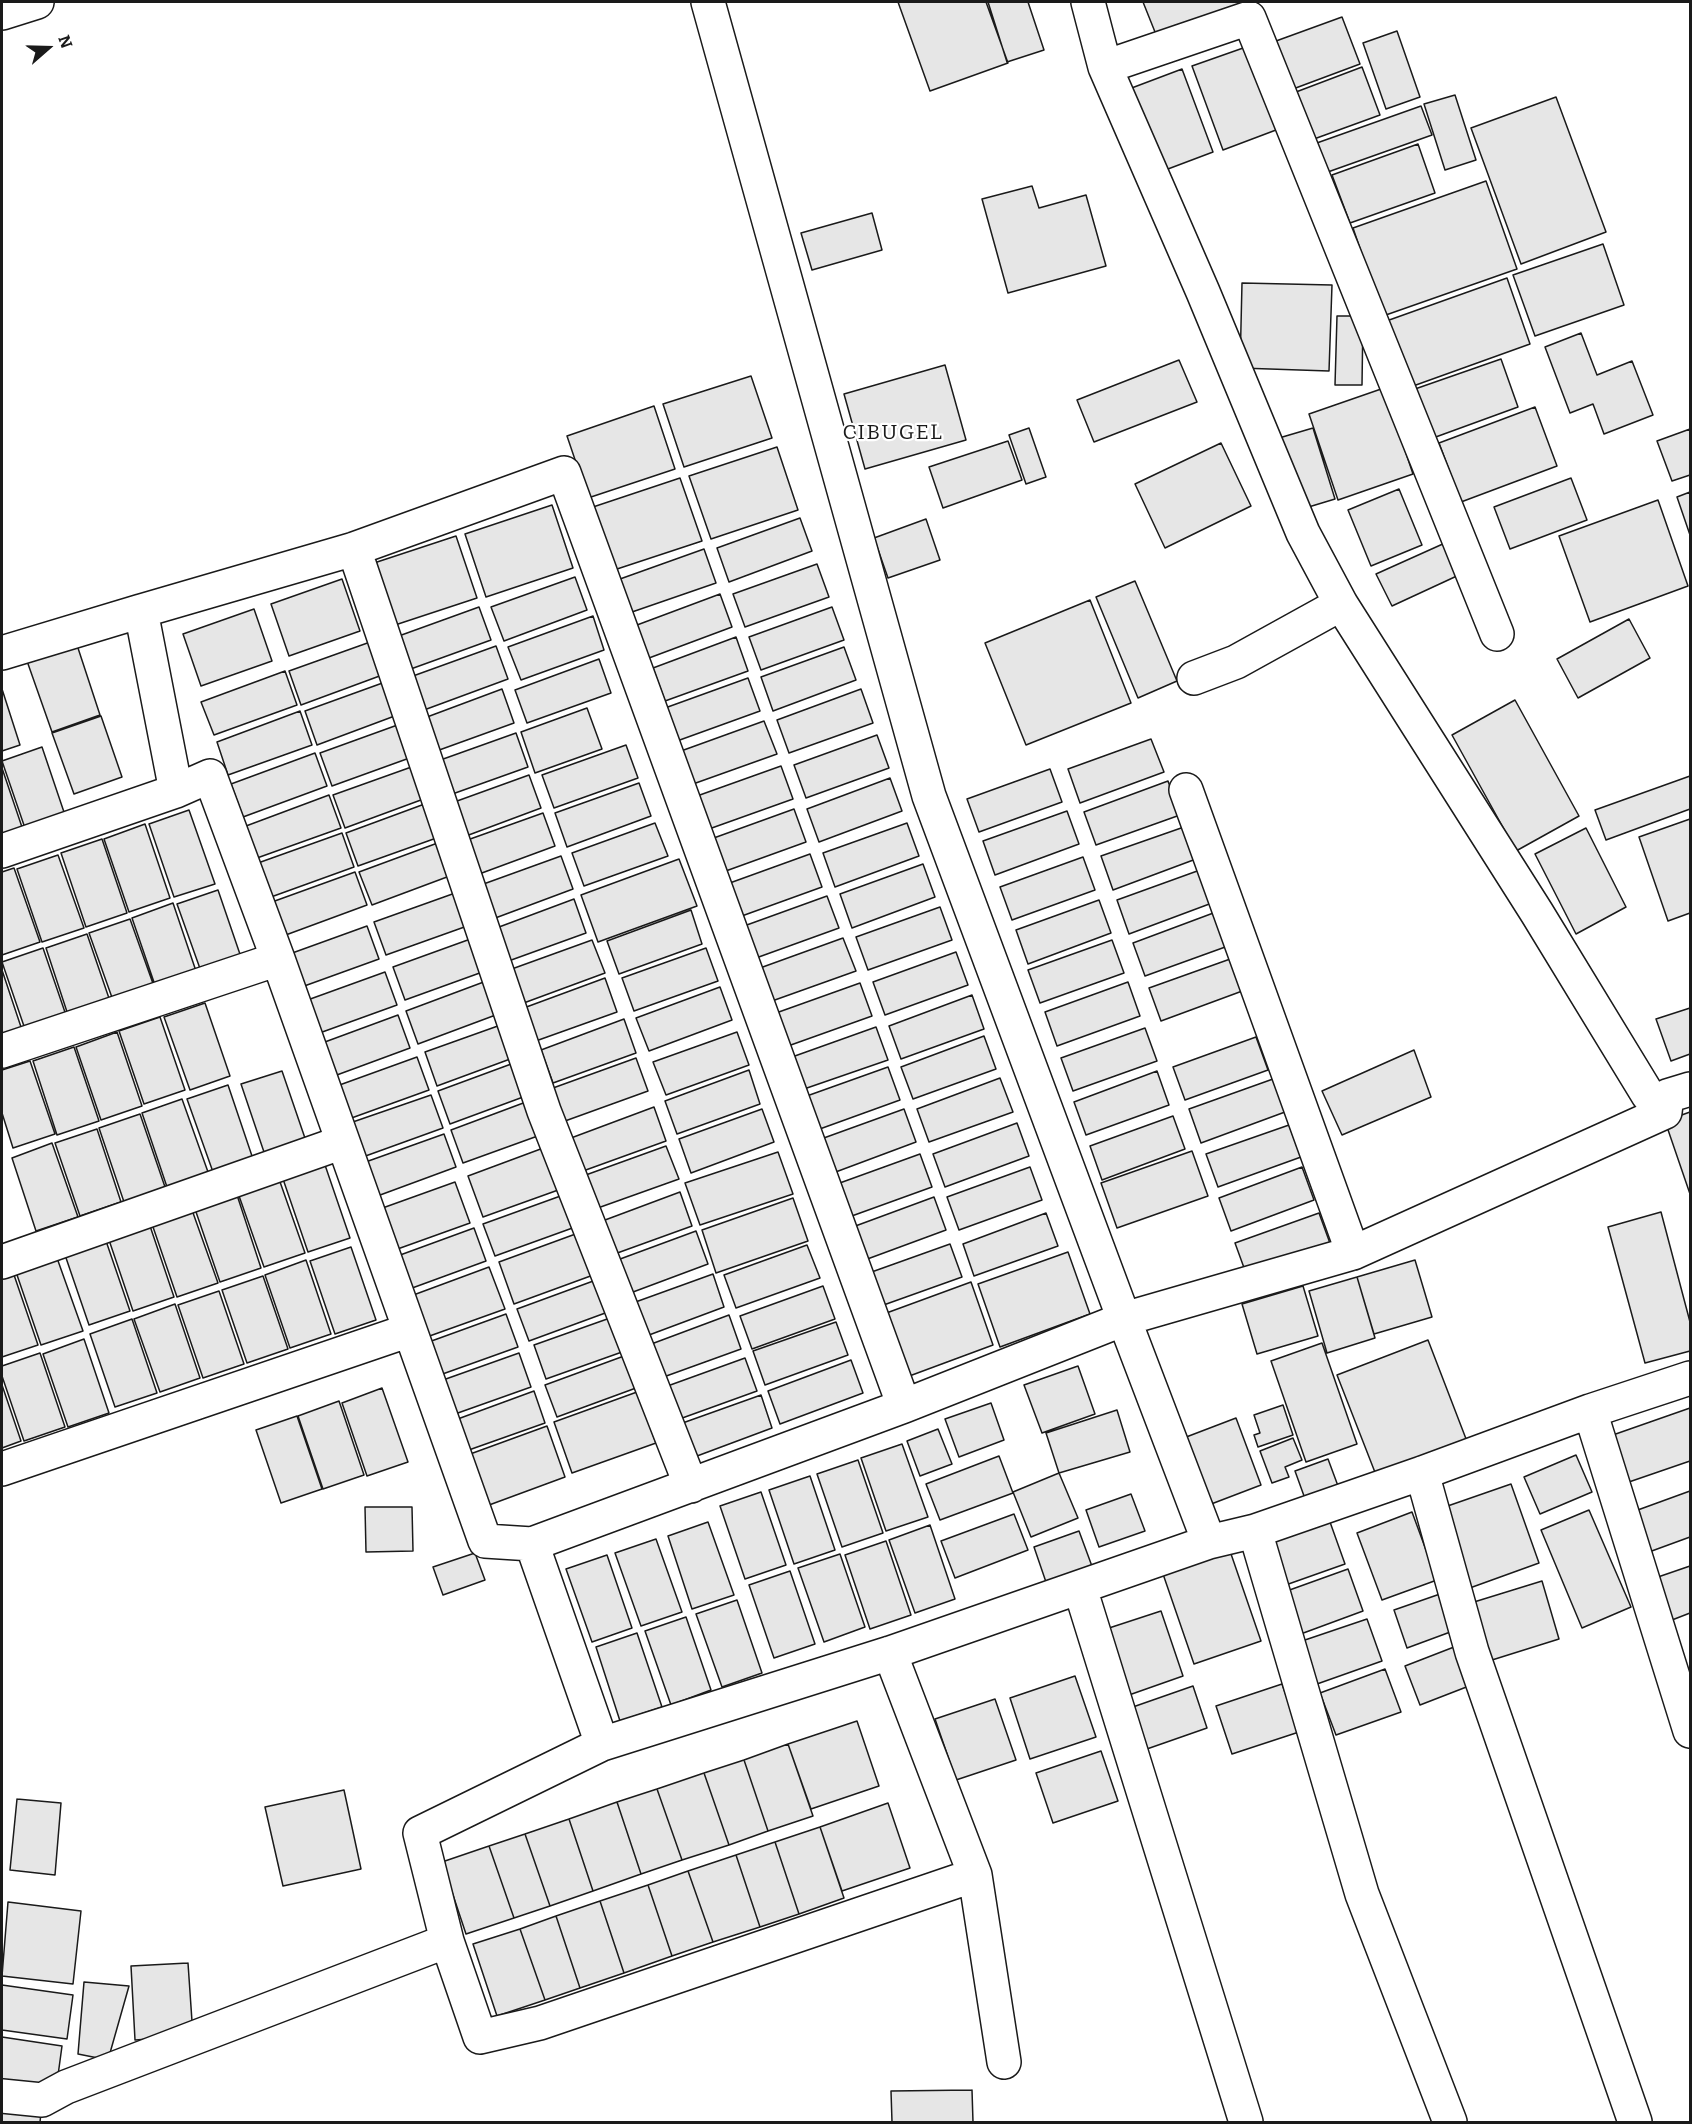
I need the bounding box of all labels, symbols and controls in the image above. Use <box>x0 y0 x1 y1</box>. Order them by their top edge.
north arrow <box>18 18 78 78</box>
text: N <box>54 33 76 51</box>
district label: CIBUGEL <box>843 420 943 446</box>

